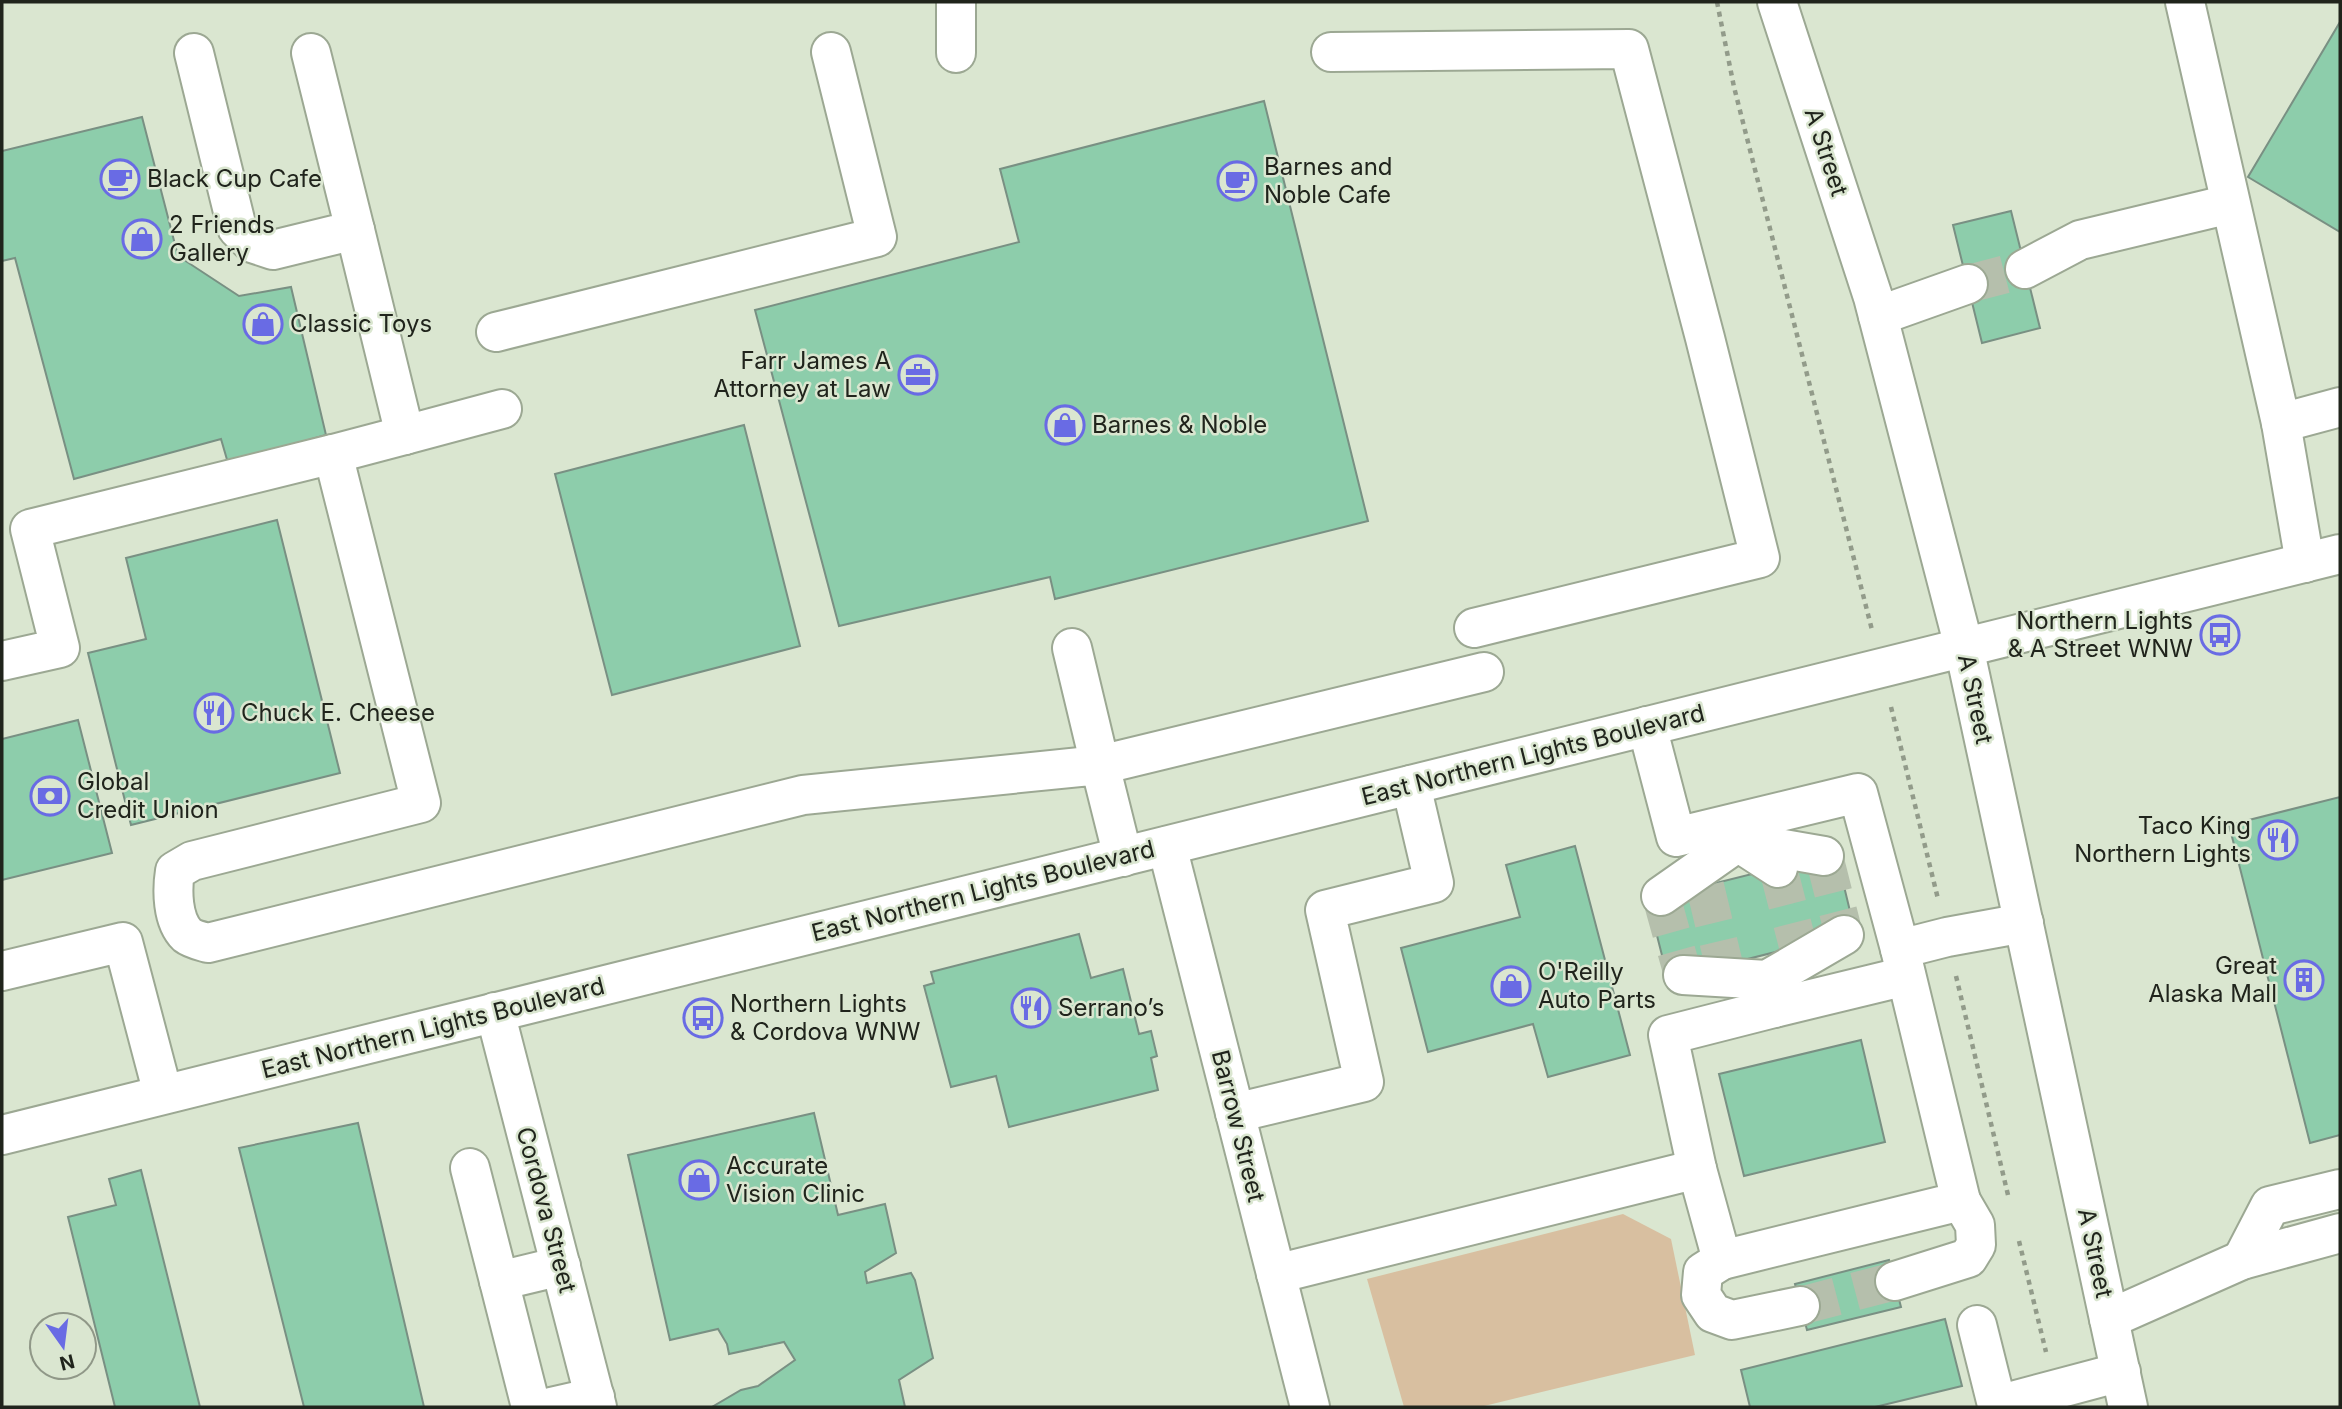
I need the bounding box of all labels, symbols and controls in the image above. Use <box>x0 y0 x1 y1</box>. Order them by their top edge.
street label: A Street <box>1799 104 1854 200</box>
place label: Barnes and Noble Cafe <box>1264 152 1393 209</box>
cafe icon: Black Cup Cafe <box>99 158 141 200</box>
cafe icon: Barnes and Noble Cafe <box>1216 160 1258 202</box>
place label: Black Cup Cafe <box>147 164 322 193</box>
place label: 2 Friends Gallery <box>169 210 275 267</box>
shop icon: 2 Friends Gallery <box>121 218 163 260</box>
shop icon: Classic Toys <box>242 303 284 345</box>
place label: Classic Toys <box>290 309 432 338</box>
place label: Farr James A Attorney at Law <box>714 346 891 403</box>
office icon: Farr James A Attorney at Law <box>897 354 939 396</box>
shop icon: Barnes & Noble <box>1044 404 1086 446</box>
place label: Barnes & Noble <box>1092 410 1267 439</box>
place label: Northern Lights & A Street WNW <box>2008 606 2193 663</box>
bus stop icon: Northern Lights & A Street WNW <box>2199 614 2241 656</box>
street label: A Street <box>1952 651 1999 747</box>
restaurant icon: Chuck E. Cheese <box>193 692 235 734</box>
place label: Chuck E. Cheese <box>241 698 435 727</box>
street label: East Northern Lights Boulevard <box>1358 698 1707 811</box>
place label: Global Credit Union <box>77 767 219 824</box>
bank icon: Global Credit Union <box>29 775 71 817</box>
place label: Taco King Northern Lights <box>2074 811 2251 868</box>
restaurant icon: Taco King Northern Lights <box>2257 819 2299 861</box>
street label: East Northern Lights Boulevard <box>808 834 1157 947</box>
place label: Great Alaska Mall <box>2148 951 2277 1008</box>
place label: O'Reilly Auto Parts <box>1538 957 1656 1014</box>
building icon: Great Alaska Mall <box>2283 959 2325 1001</box>
shop icon: O'Reilly Auto Parts <box>1490 965 1532 1007</box>
street label: East Northern Lights Boulevard <box>258 971 607 1084</box>
restaurant icon: Serrano’s <box>1010 987 1052 1029</box>
place label: Northern Lights & Cordova WNW <box>730 989 921 1046</box>
place label: Serrano’s <box>1058 993 1164 1022</box>
bus stop icon: Northern Lights & Cordova WNW <box>682 997 724 1039</box>
street label: Barrow Street <box>1206 1047 1271 1205</box>
street label: Cordova Street <box>510 1124 583 1296</box>
place label: Accurate Vision Clinic <box>726 1151 865 1208</box>
shop icon: Accurate Vision Clinic <box>678 1159 720 1201</box>
street label: A Street <box>2072 1205 2119 1301</box>
north arrow <box>28 1311 98 1381</box>
text: N <box>57 1349 77 1375</box>

